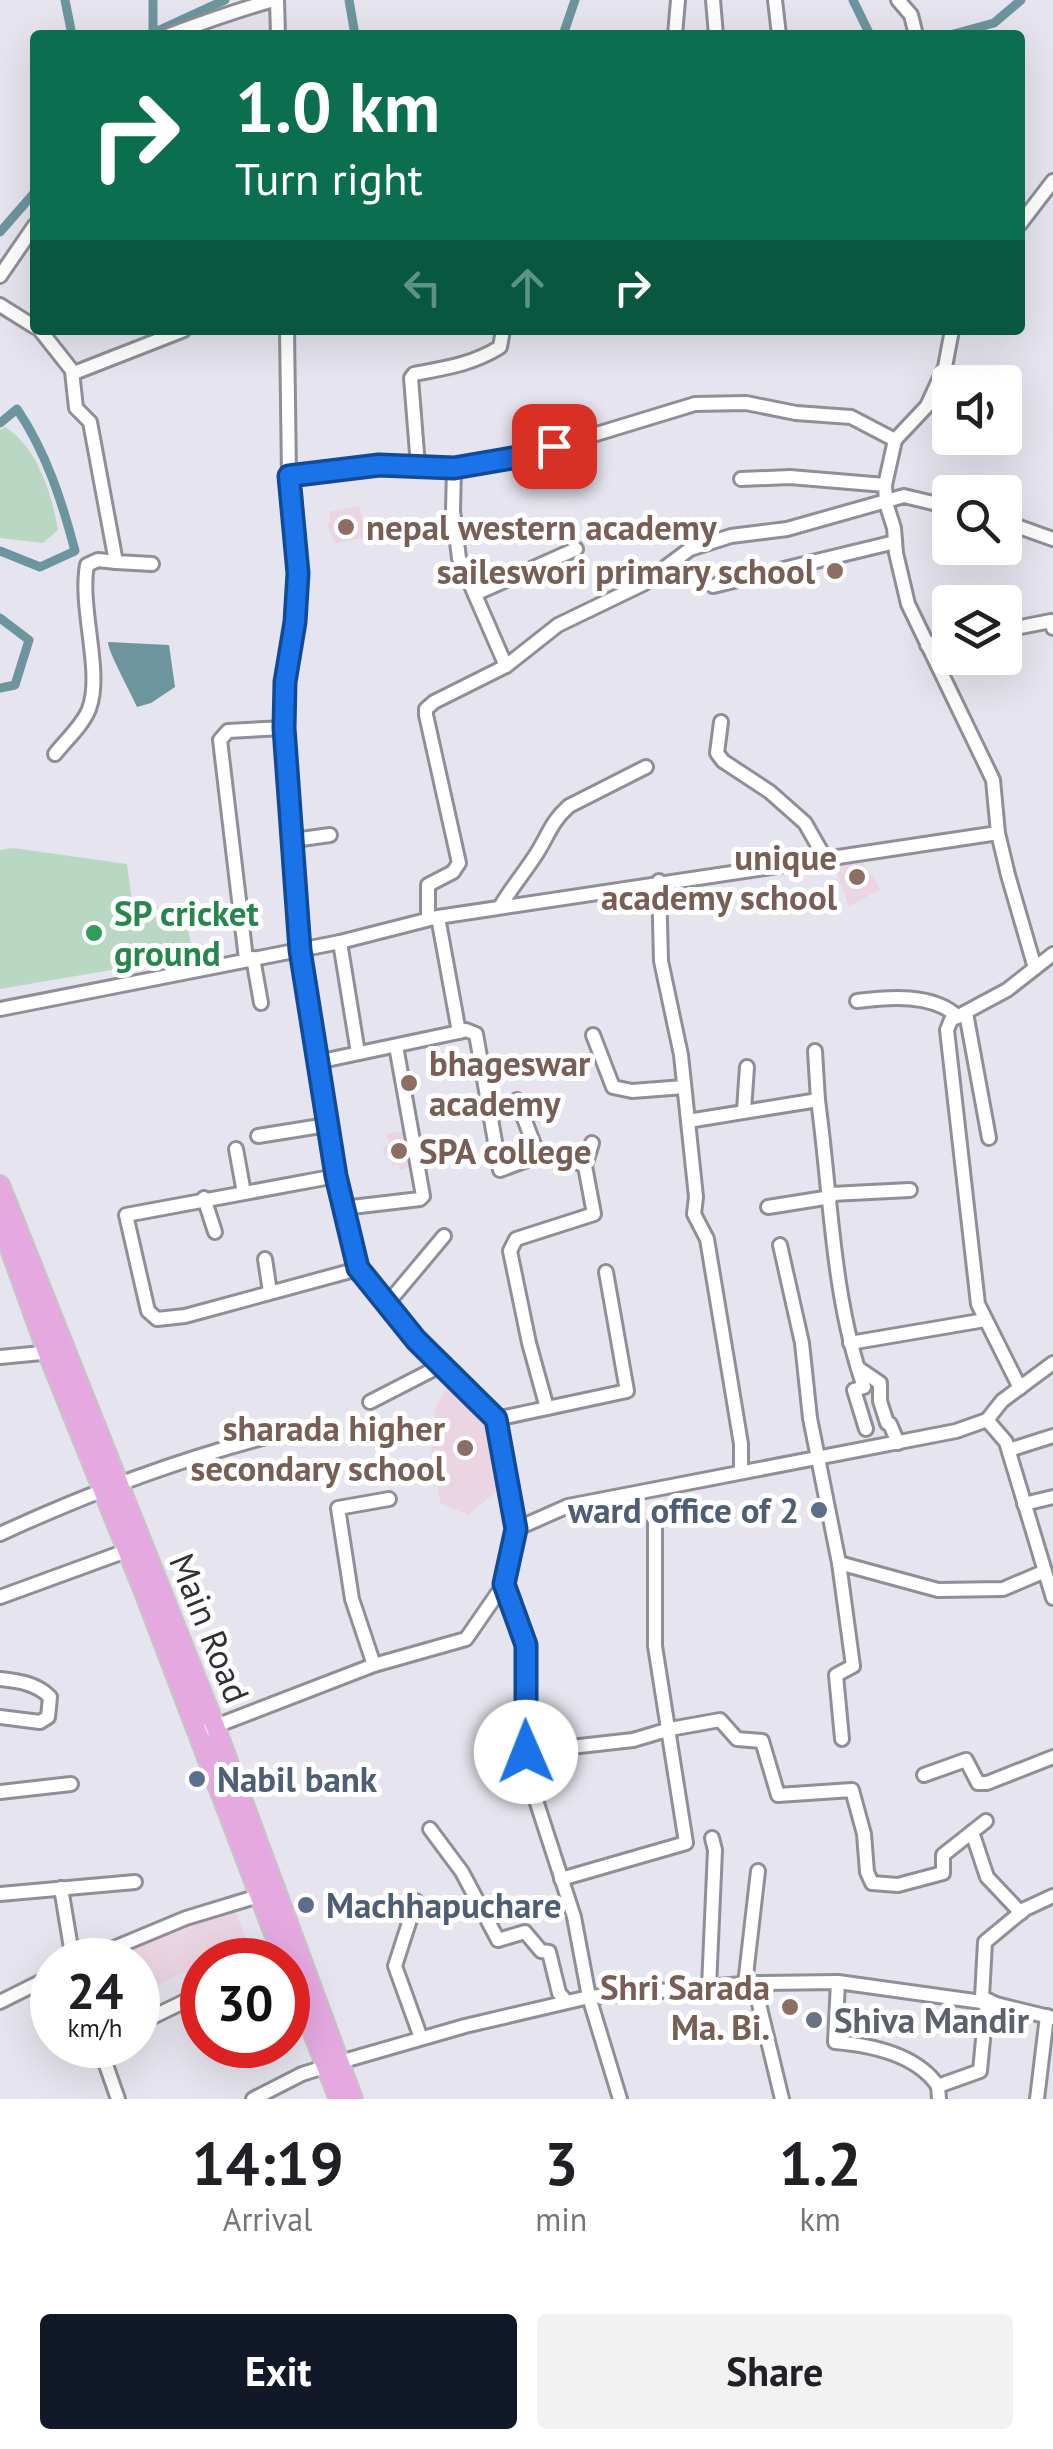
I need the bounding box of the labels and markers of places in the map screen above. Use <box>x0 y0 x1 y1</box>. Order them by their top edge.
pin <box>512 404 597 489</box>
place label: nepal western academy <box>366 504 718 550</box>
marker: nepal western academy <box>335 516 357 538</box>
place label: saileswori primary school <box>437 548 816 594</box>
marker: saileswori primary school <box>824 560 846 582</box>
place label: unique academy school <box>601 834 838 920</box>
marker: unique academy school <box>846 866 868 888</box>
place label: SP cricket ground <box>114 890 260 976</box>
marker: SP cricket ground <box>83 922 105 944</box>
place label: bhageswar academy <box>429 1040 591 1126</box>
marker: bhageswar academy <box>398 1072 420 1094</box>
place label: SPA college <box>419 1128 591 1174</box>
marker: SPA college <box>388 1140 410 1162</box>
place label: sharada higher secondary school <box>190 1405 446 1491</box>
marker: sharada higher secondary school <box>454 1437 476 1459</box>
place label: ward office of 2 <box>567 1487 799 1533</box>
marker: ward office of 2 <box>808 1499 830 1521</box>
place label: Nabil bank <box>217 1756 378 1802</box>
marker: Nabil bank <box>186 1768 208 1790</box>
place label: Machhapuchare <box>326 1882 561 1928</box>
marker: Machhapuchare <box>295 1894 317 1916</box>
place label: Shri Sarada Ma. Bi. <box>600 1964 770 2050</box>
marker: Shri Sarada Ma. Bi. <box>779 1996 801 2018</box>
place label: Shiva Mandir <box>834 1997 1030 2043</box>
marker: Shiva Mandir <box>803 2009 825 2031</box>

